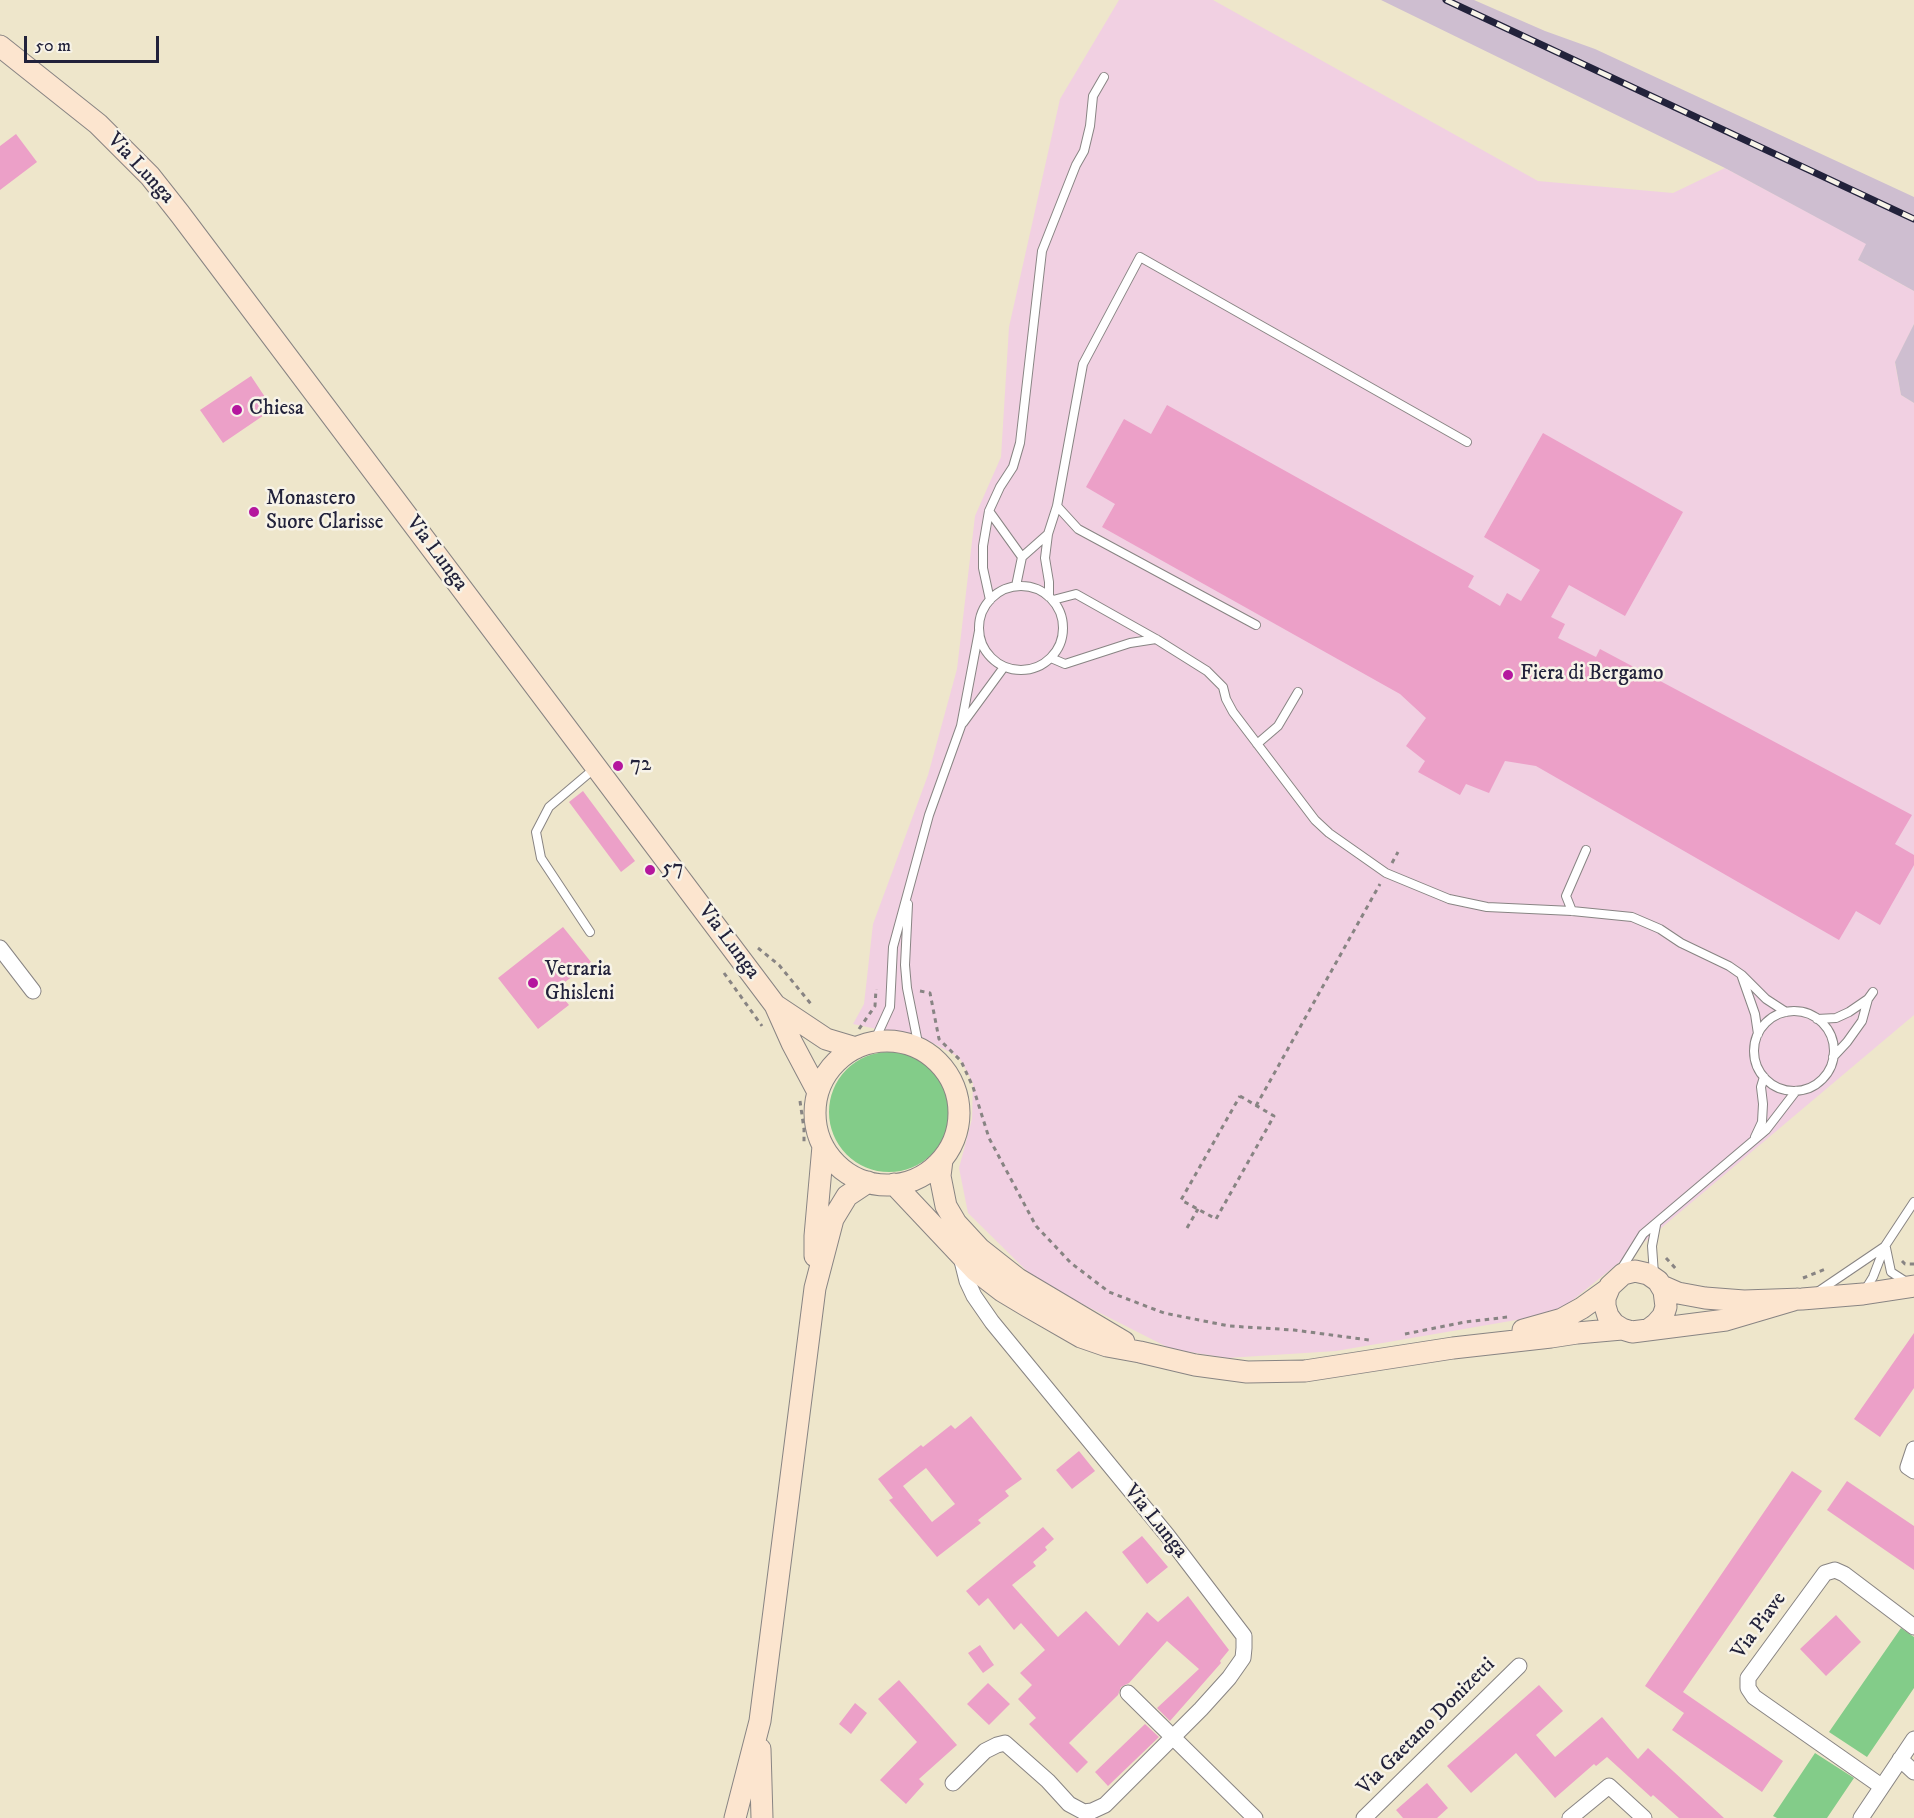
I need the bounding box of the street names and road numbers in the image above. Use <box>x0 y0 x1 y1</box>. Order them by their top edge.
street label: Via Lunga <box>101 128 179 210</box>
street label: Via Lunga <box>400 512 472 596</box>
street label: Via Lunga <box>692 900 764 984</box>
street label: Via Lunga <box>1118 1480 1192 1564</box>
street label: Via Piave <box>1727 1588 1793 1664</box>
street label: Via Gaetano Donizetti <box>1353 1653 1501 1801</box>

